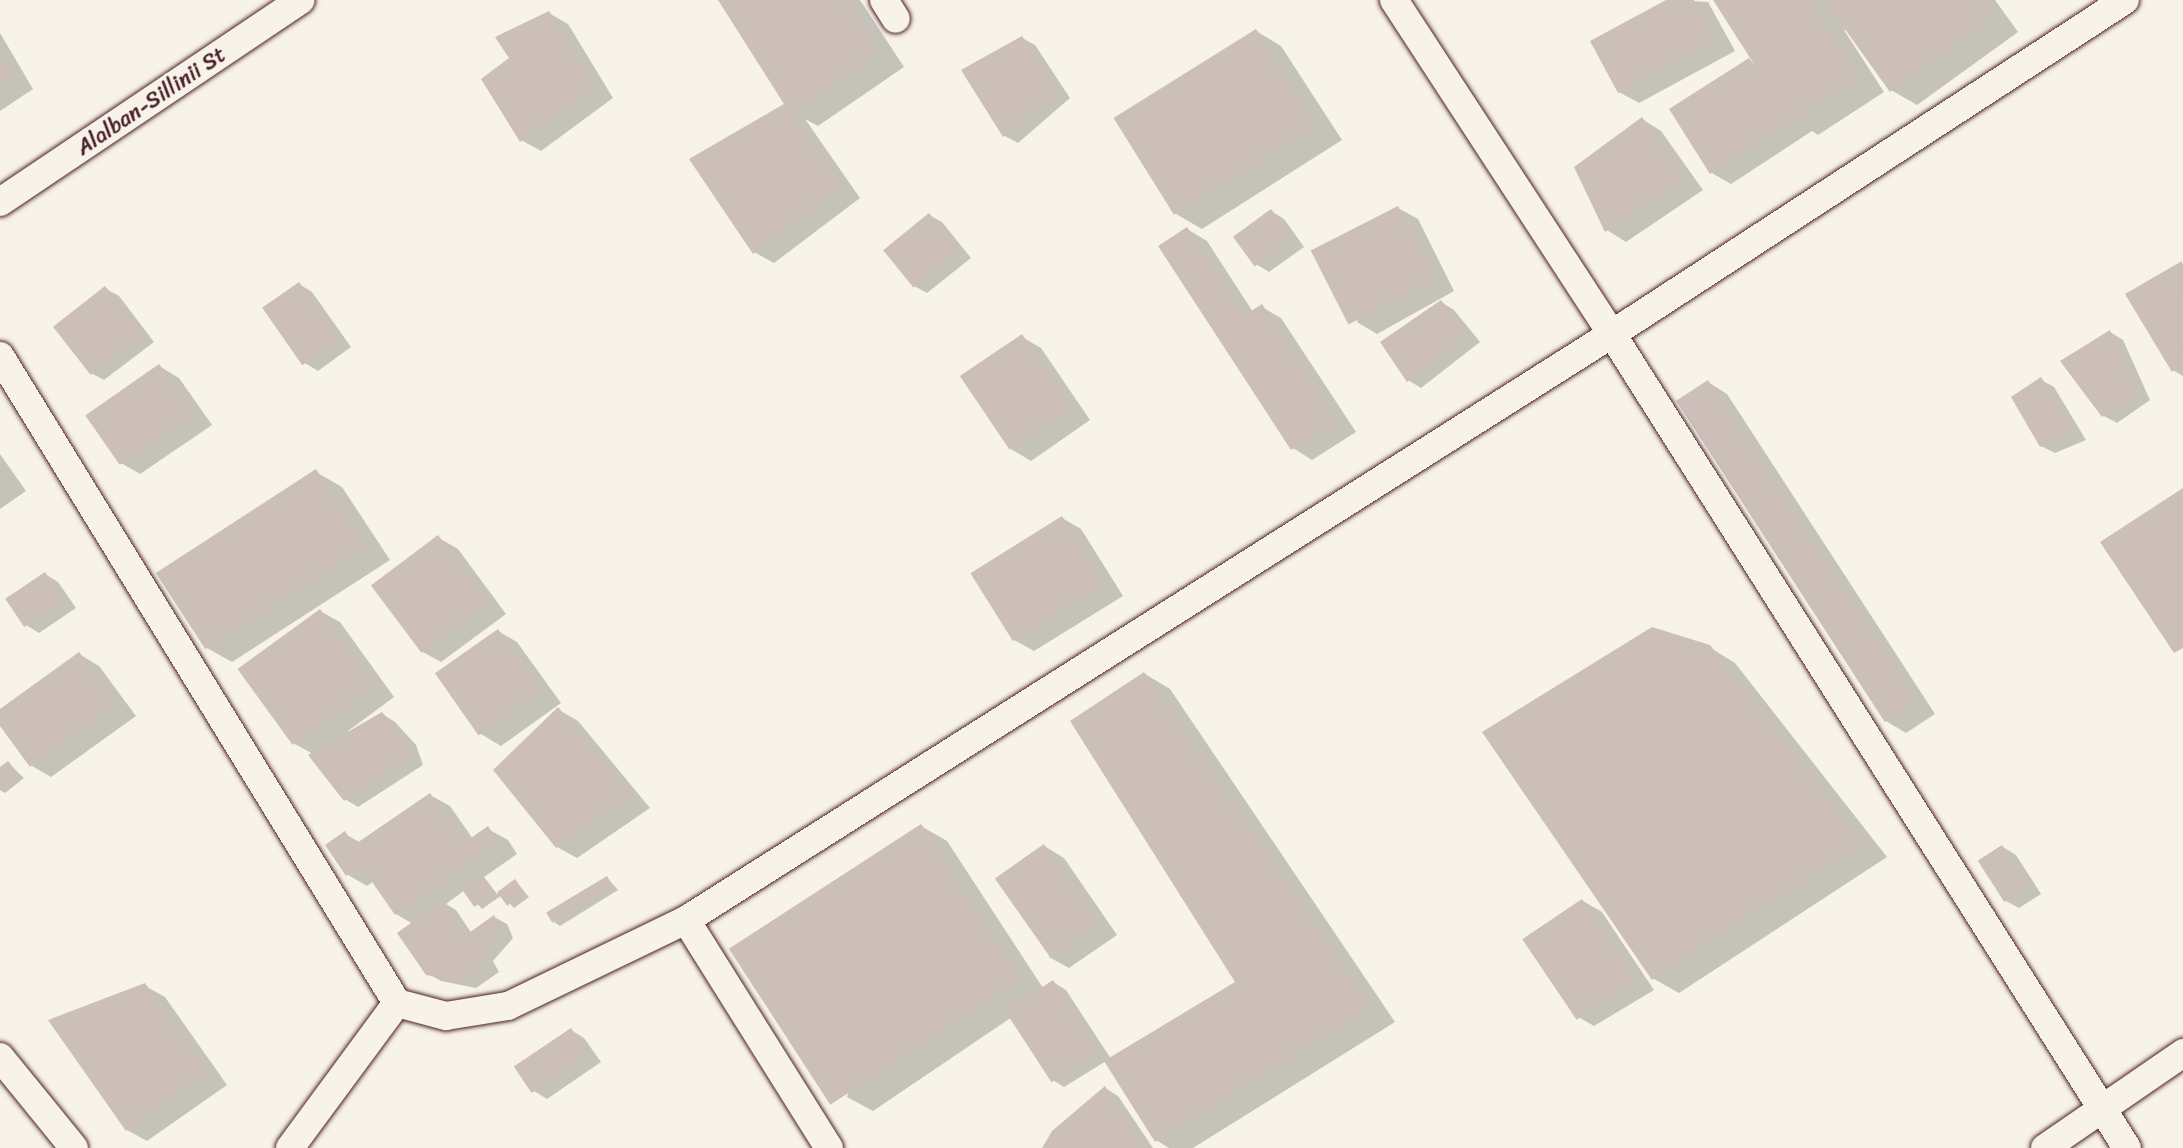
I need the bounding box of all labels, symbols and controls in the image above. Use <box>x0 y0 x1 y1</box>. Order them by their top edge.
street label: Alalban-Sillinii St <box>71 41 231 161</box>

